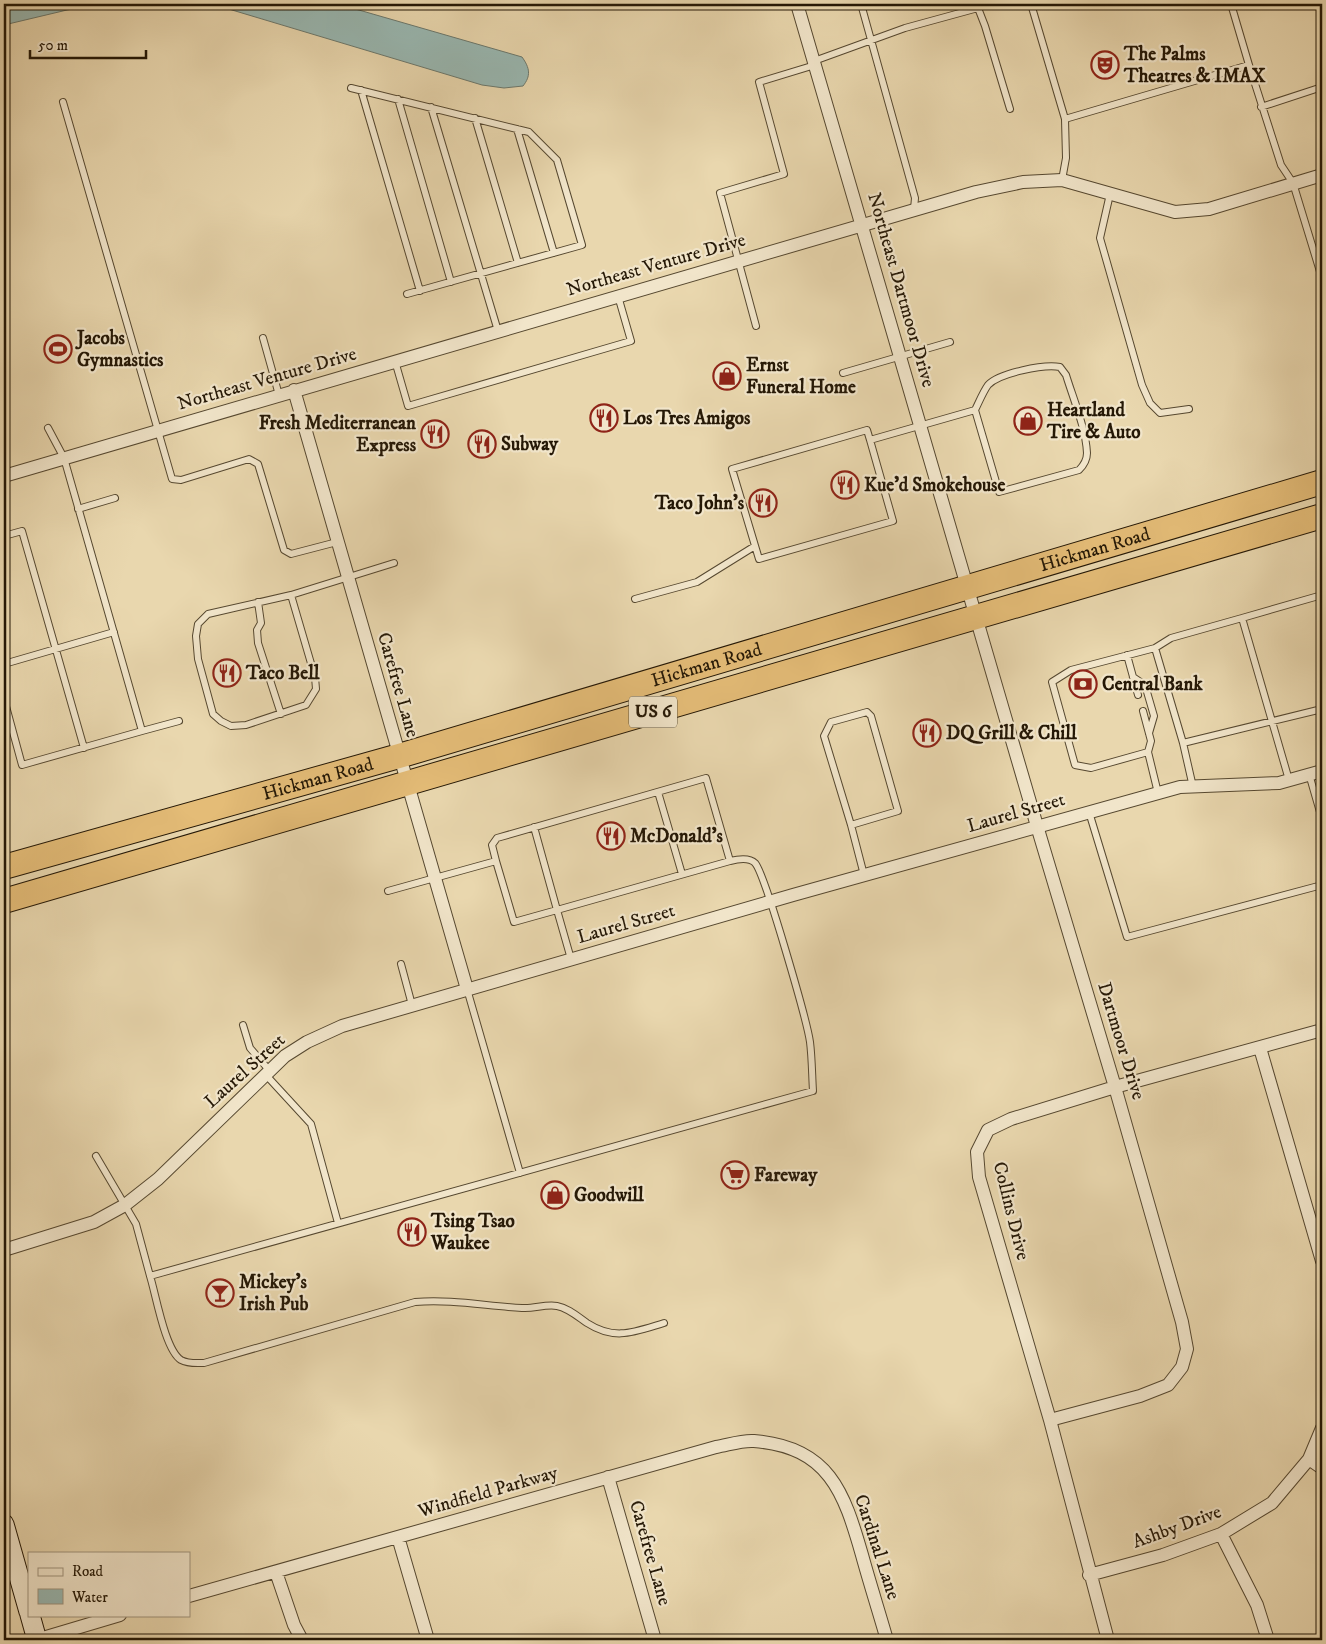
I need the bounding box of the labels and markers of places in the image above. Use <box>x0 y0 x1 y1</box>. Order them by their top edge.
place label: The Palms Theatres & IMAX <box>1123 43 1266 88</box>
theatre icon: The Palms Theatres & IMAX <box>1090 50 1120 80</box>
place label: Jacobs Gymnastics <box>75 327 164 372</box>
sports icon: Jacobs Gymnastics <box>43 334 73 364</box>
place label: Ernst Funeral Home <box>746 354 856 399</box>
shop icon: Ernst Funeral Home <box>712 361 742 391</box>
place label: Heartland Tire & Auto <box>1046 399 1141 444</box>
restaurant icon: Los Tres Amigos <box>589 403 619 433</box>
shop icon: Heartland Tire & Auto <box>1013 406 1043 436</box>
place label: Los Tres Amigos <box>623 407 751 430</box>
place label: Fresh Mediterranean Express <box>259 412 417 457</box>
restaurant icon: Fresh Mediterranean Express <box>420 419 450 449</box>
restaurant icon: Subway <box>467 429 497 459</box>
place label: Subway <box>501 433 559 456</box>
restaurant icon: Kue'd Smokehouse <box>830 470 860 500</box>
place label: Kue'd Smokehouse <box>864 474 1005 497</box>
restaurant icon: Taco John's <box>748 488 778 518</box>
place label: Taco John's <box>654 492 745 515</box>
restaurant icon: Taco Bell <box>212 658 242 688</box>
place label: Taco Bell <box>245 662 320 685</box>
bank icon: Central Bank <box>1068 669 1098 699</box>
place label: Central Bank <box>1102 673 1203 696</box>
restaurant icon: DQ Grill & Chill <box>912 718 942 748</box>
place label: DQ Grill & Chill <box>946 722 1077 745</box>
restaurant icon: McDonald's <box>596 821 626 851</box>
place label: McDonald's <box>630 825 723 848</box>
supermarket icon: Fareway <box>720 1160 750 1190</box>
place label: Fareway <box>754 1164 818 1187</box>
shop icon: Goodwill <box>540 1180 570 1210</box>
place label: Goodwill <box>574 1184 644 1207</box>
place label: Tsing Tsao Waukee <box>430 1210 515 1255</box>
restaurant icon: Tsing Tsao Waukee <box>397 1217 427 1247</box>
place label: Mickey's Irish Pub <box>239 1271 308 1316</box>
bar icon: Mickey's Irish Pub <box>205 1278 235 1308</box>

